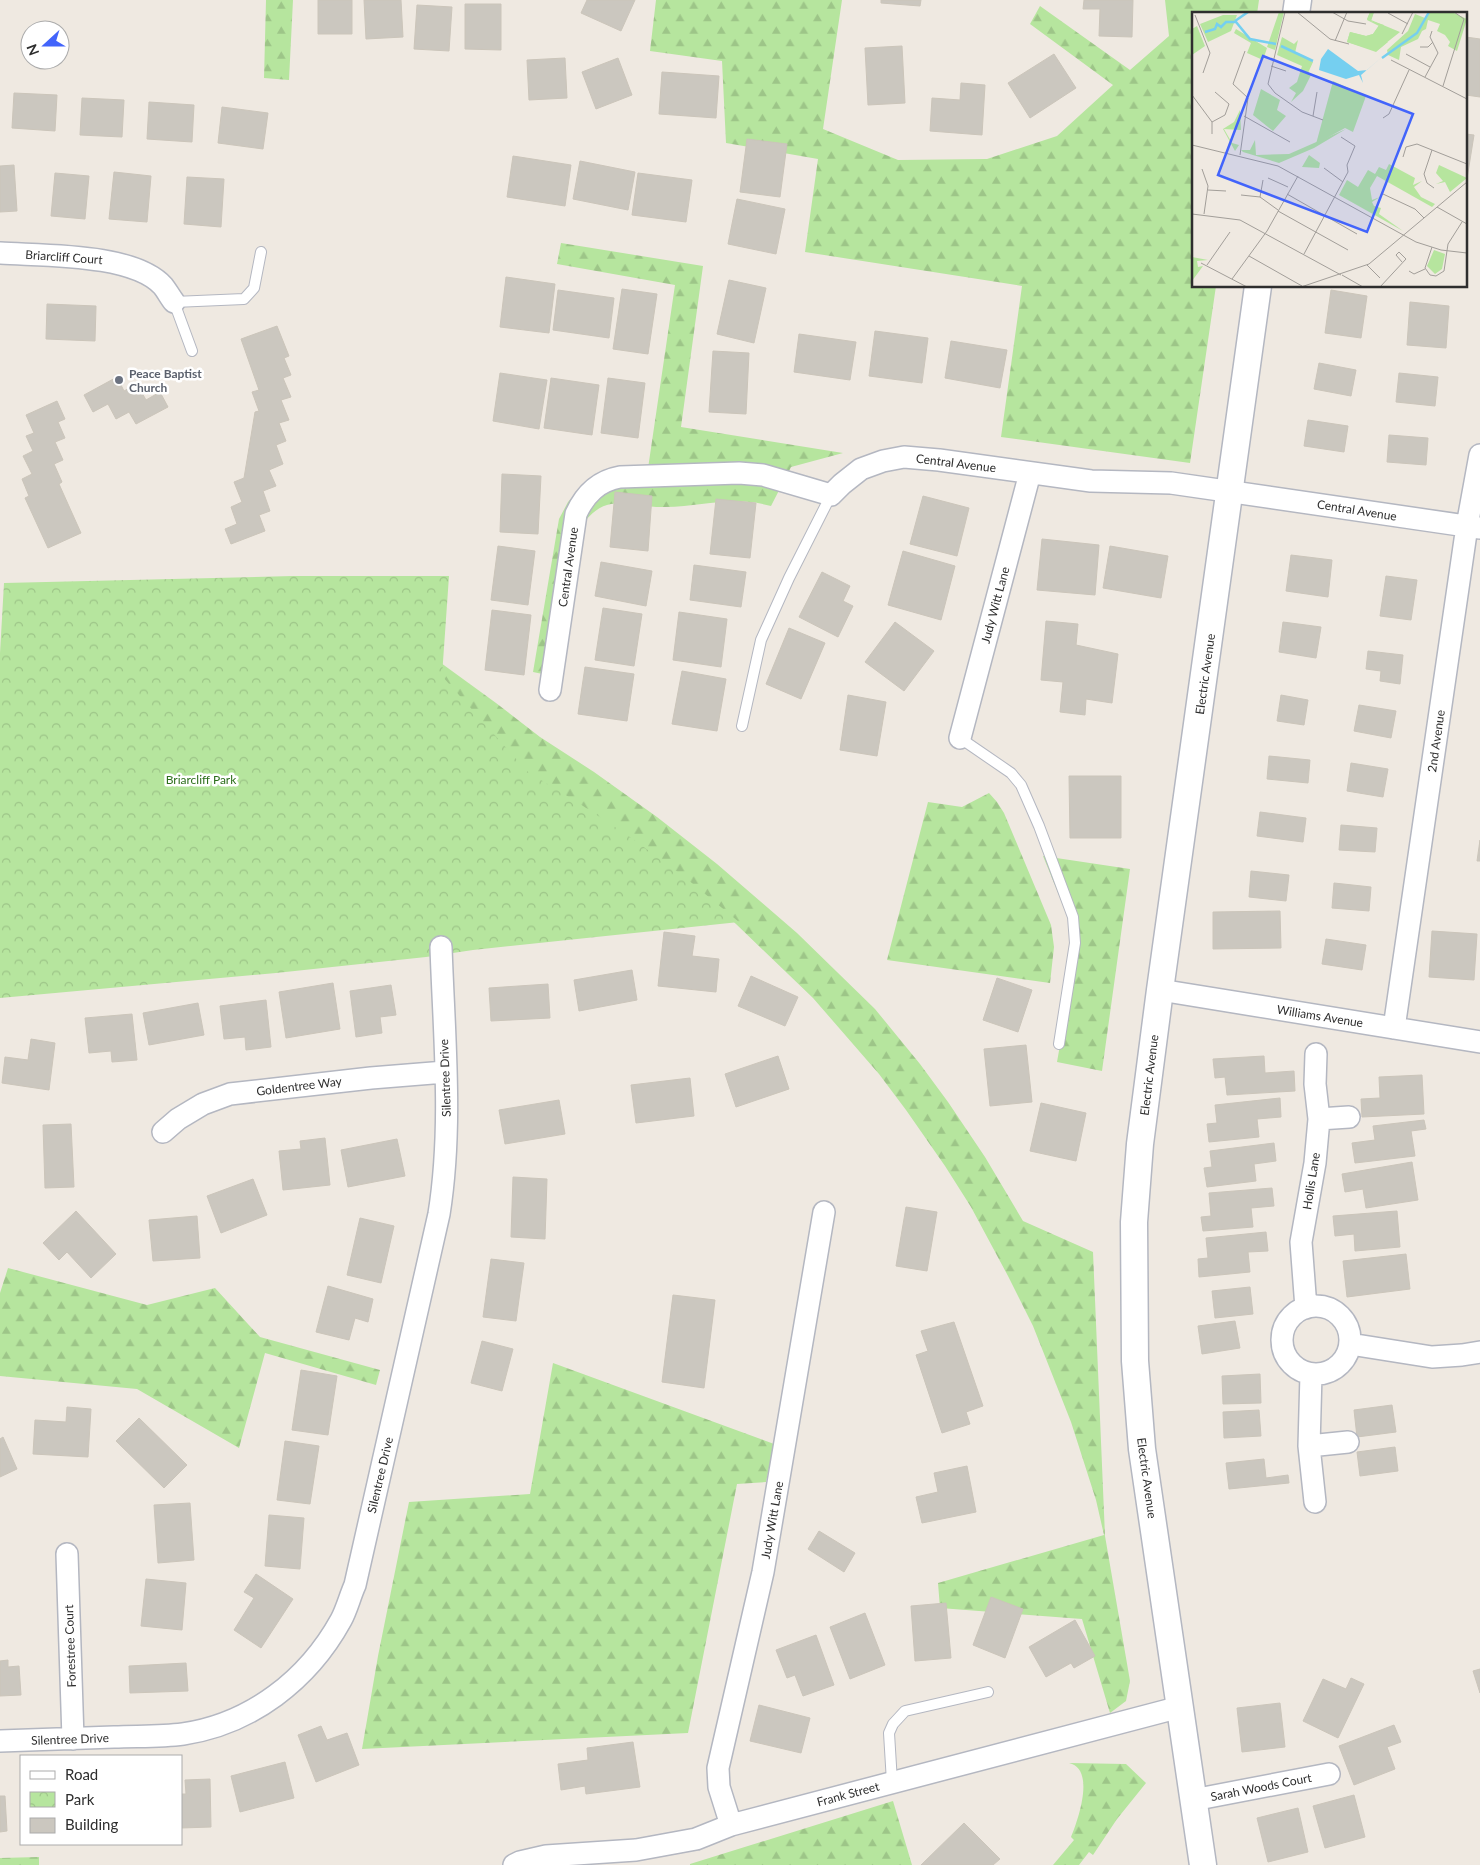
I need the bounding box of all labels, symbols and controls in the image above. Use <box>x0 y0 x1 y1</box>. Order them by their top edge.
inset map <box>1192 12 1468 288</box>
north arrow <box>20 20 70 70</box>
text: N <box>23 42 42 58</box>
street label: Briarcliff Court <box>25 247 104 267</box>
place label: Peace Baptist Church <box>129 366 202 395</box>
marker: Peace Baptist Church <box>113 374 125 386</box>
street label: Central Avenue <box>915 451 997 475</box>
street label: Central Avenue <box>1316 496 1398 524</box>
street label: Central Avenue <box>555 526 581 608</box>
street label: Judy Witt Lane <box>978 565 1012 645</box>
street label: Electric Avenue <box>1192 633 1218 715</box>
street label: 2nd Avenue <box>1424 709 1448 773</box>
park label: Briarcliff Park <box>166 772 237 787</box>
street label: Williams Avenue <box>1276 1002 1364 1030</box>
street label: Electric Avenue <box>1137 1034 1161 1116</box>
street label: Silentree Drive <box>436 1039 454 1117</box>
street label: Goldentree Way <box>256 1073 343 1099</box>
street label: Hollis Lane <box>1299 1151 1323 1211</box>
street label: Silentree Drive <box>364 1435 396 1515</box>
street label: Electric Avenue <box>1134 1437 1160 1519</box>
street label: Judy Witt Lane <box>758 1480 786 1560</box>
street label: Forestree Court <box>61 1604 79 1688</box>
street label: Silentree Drive <box>31 1730 109 1748</box>
legend <box>20 1755 182 1845</box>
text: Road <box>65 1765 98 1783</box>
street label: Sarah Woods Court <box>1209 1770 1313 1804</box>
street label: Frank Street <box>815 1778 882 1810</box>
text: Park <box>65 1790 95 1808</box>
text: Building <box>65 1815 118 1833</box>

